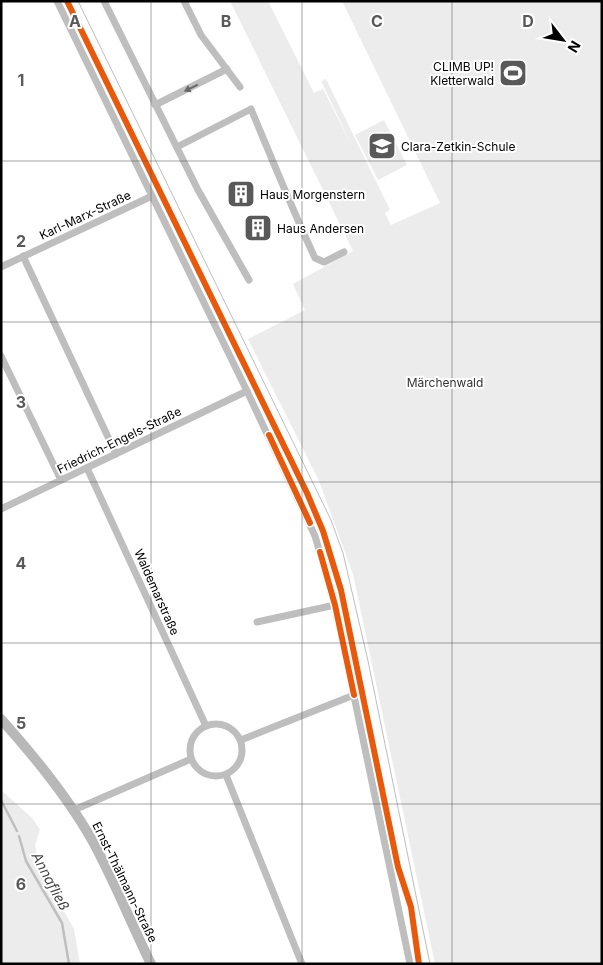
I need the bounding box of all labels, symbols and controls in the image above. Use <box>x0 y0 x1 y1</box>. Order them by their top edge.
text: A <box>69 11 81 31</box>
text: B <box>221 11 231 31</box>
text: C <box>371 11 383 31</box>
text: D <box>522 11 534 31</box>
north arrow <box>538 15 588 65</box>
text: N <box>565 38 585 56</box>
sports icon: CLIMB UP! Kletterwald <box>498 58 528 88</box>
place label: CLIMB UP! Kletterwald <box>430 59 494 88</box>
text: 1 <box>18 70 24 90</box>
one-way arrow <box>184 83 199 92</box>
school or university icon: Clara-Zetkin-Schule <box>367 131 397 161</box>
place label: Clara-Zetkin-Schule <box>401 139 515 154</box>
building icon: Haus Morgenstern <box>226 179 256 209</box>
street label: Karl-Marx-Straße <box>37 187 133 243</box>
place label: Haus Morgenstern <box>260 187 365 202</box>
building icon: Haus Andersen <box>243 213 273 243</box>
place label: Haus Andersen <box>277 221 364 236</box>
text: 2 <box>16 231 26 251</box>
park label: Märchenwald <box>407 375 483 390</box>
text: 3 <box>16 392 26 412</box>
street label: Friedrich-Engels-Straße <box>54 403 184 477</box>
street label: Waldemarstraße <box>131 547 183 637</box>
text: 4 <box>16 553 27 573</box>
text: 5 <box>16 713 26 733</box>
street label: Ernst-Thälmann-Straße <box>89 819 161 945</box>
water label: Annafließ <box>28 848 74 913</box>
text: 6 <box>16 874 26 894</box>

